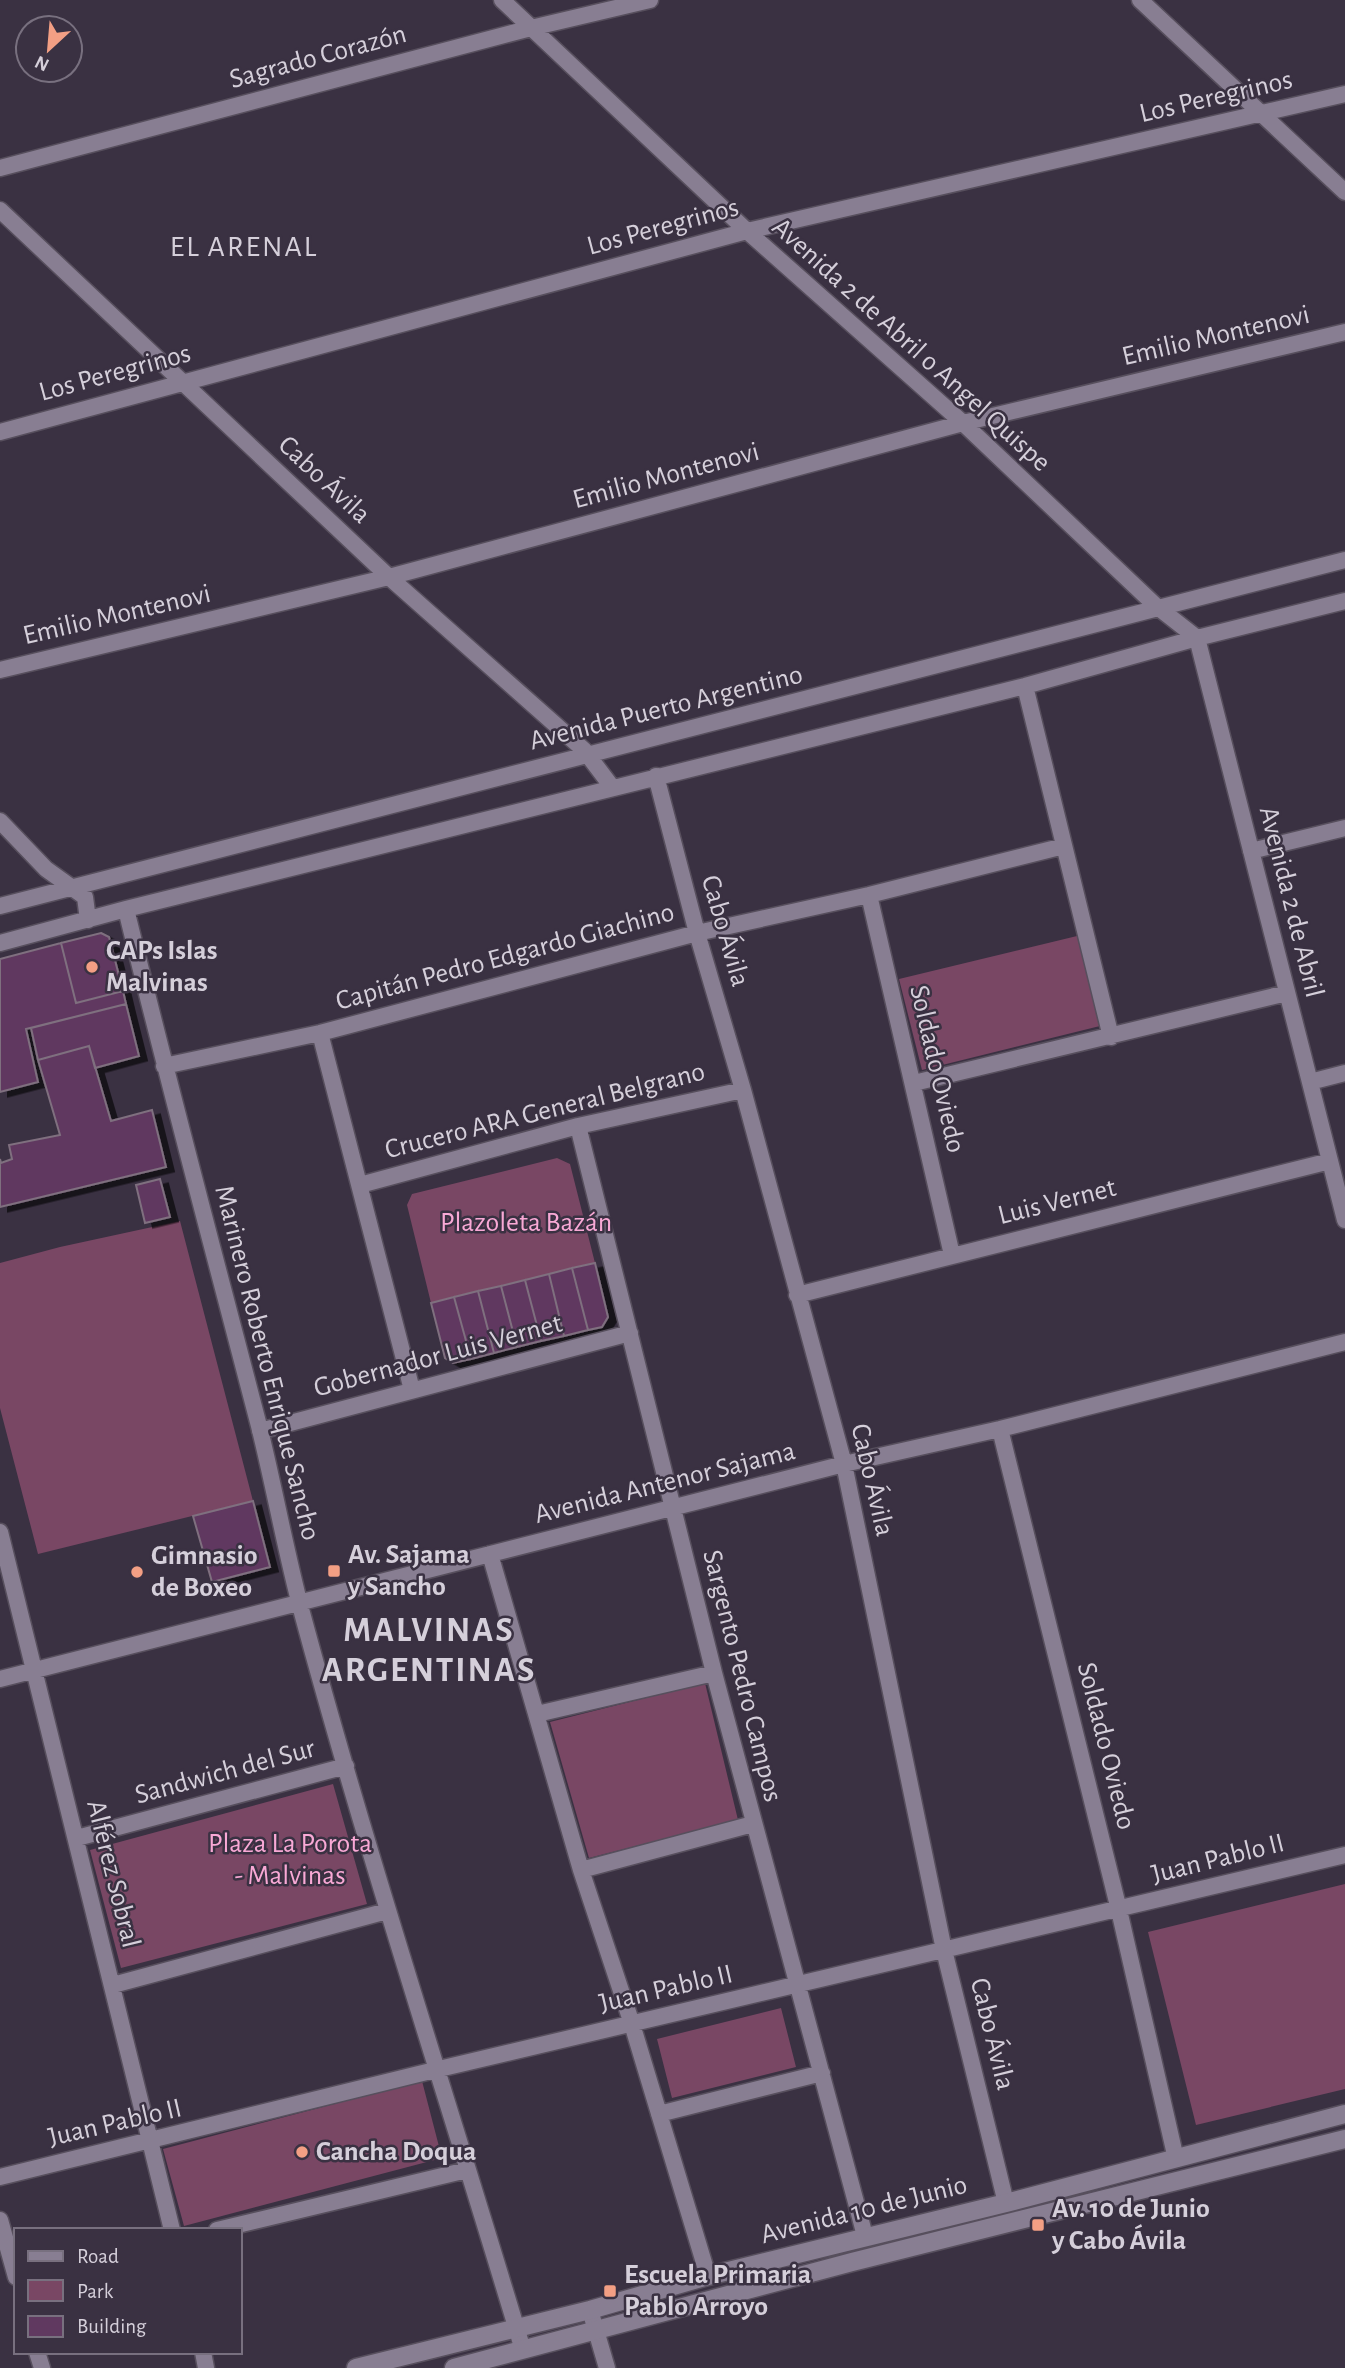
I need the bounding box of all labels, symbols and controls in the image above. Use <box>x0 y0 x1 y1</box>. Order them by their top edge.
north arrow <box>14 14 84 84</box>
street label: Sagrado Corazón <box>226 20 410 94</box>
text: N <box>32 51 52 74</box>
street label: Los Peregrinos <box>1137 66 1295 128</box>
street label: Los Peregrinos <box>584 193 742 261</box>
street label: Avenida 2 de Abril o Angel Quispe <box>767 213 1055 477</box>
district label: EL ARENAL <box>170 232 318 262</box>
street label: Emilio Montenovi <box>1119 301 1313 371</box>
street label: Los Peregrinos <box>36 339 194 407</box>
street label: Cabo Ávila <box>273 429 377 529</box>
street label: Emilio Montenovi <box>570 438 762 514</box>
street label: Emilio Montenovi <box>20 580 214 650</box>
street label: Avenida Puerto Argentino <box>527 660 805 756</box>
street label: Avenida 2 de Abril <box>1254 804 1328 1000</box>
street label: Cabo Ávila <box>696 871 757 990</box>
street label: Capitán Pedro Edgardo Giachino <box>333 898 677 1016</box>
place label: CAPs Islas Malvinas <box>106 937 218 997</box>
marker: CAPs Islas Malvinas <box>84 959 100 975</box>
street label: Soldado Oviedo <box>904 982 970 1156</box>
street label: Crucero ARA General Belgrano <box>382 1058 708 1164</box>
street label: Luis Vernet <box>995 1174 1119 1230</box>
street label: Marinero Roberto Enrique Sancho <box>209 1183 325 1543</box>
park label: Plazoleta Bazán <box>440 1209 612 1237</box>
street label: Gobernador Luis Vernet <box>311 1309 565 1403</box>
street label: Cabo Ávila <box>845 1420 901 1539</box>
street label: Avenida Antenor Sajama <box>532 1437 798 1529</box>
place label: Av. Sajama y Sancho <box>347 1541 470 1601</box>
place label: Gimnasio de Boxeo <box>151 1542 258 1602</box>
street label: Sargento Pedro Campos <box>697 1547 787 1805</box>
marker: Av. Sajama y Sancho <box>326 1563 342 1579</box>
marker: Gimnasio de Boxeo <box>129 1564 145 1580</box>
district label: MALVINAS ARGENTINAS <box>322 1613 536 1688</box>
street label: Soldado Oviedo <box>1072 1660 1140 1832</box>
street label: Sandwich del Sur <box>132 1735 318 1809</box>
street label: Alférez Sobral <box>81 1797 145 1951</box>
street label: Juan Pablo II <box>1149 1829 1287 1889</box>
park label: Plaza La Porota - Malvinas <box>208 1830 372 1890</box>
street label: Juan Pablo II <box>597 1960 735 2018</box>
street label: Cabo Ávila <box>965 1974 1022 2093</box>
street label: Juan Pablo II <box>46 2094 184 2152</box>
place label: Cancha Doqua <box>316 2138 477 2166</box>
marker: Cancha Doqua <box>294 2144 310 2160</box>
street label: Avenida 10 de Junio <box>758 2171 970 2249</box>
place label: Av. 10 de Junio y Cabo Ávila <box>1051 2195 1210 2255</box>
marker: Av. 10 de Junio y Cabo Ávila <box>1030 2217 1046 2233</box>
legend <box>14 2228 242 2354</box>
text: Road <box>77 2246 119 2267</box>
place label: Escuela Primaria Pablo Arroyo <box>624 2261 811 2321</box>
text: Park <box>77 2281 114 2302</box>
marker: Escuela Primaria Pablo Arroyo <box>602 2283 618 2299</box>
text: Building <box>77 2316 147 2337</box>

